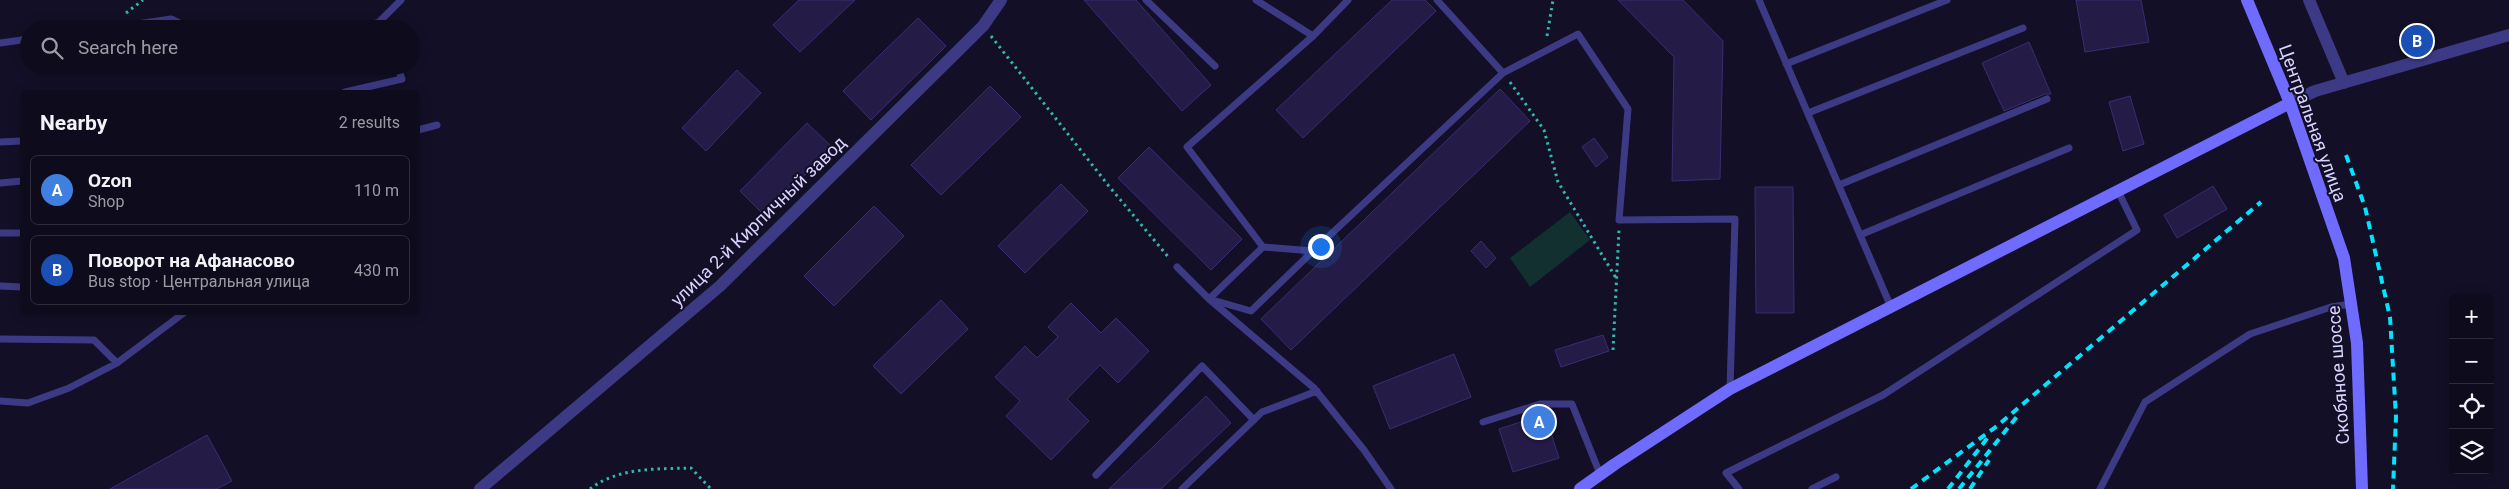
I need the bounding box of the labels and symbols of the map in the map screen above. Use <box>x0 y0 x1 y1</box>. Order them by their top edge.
pin: B <box>2401 22 2433 60</box>
street label: Центральная улица <box>2275 42 2351 204</box>
street label: улица 2-й Кирпичный завод <box>666 132 850 310</box>
your location <box>1308 234 1334 260</box>
street label: Скобяное шоссе <box>2323 305 2353 445</box>
pin: A <box>1523 403 1555 441</box>

